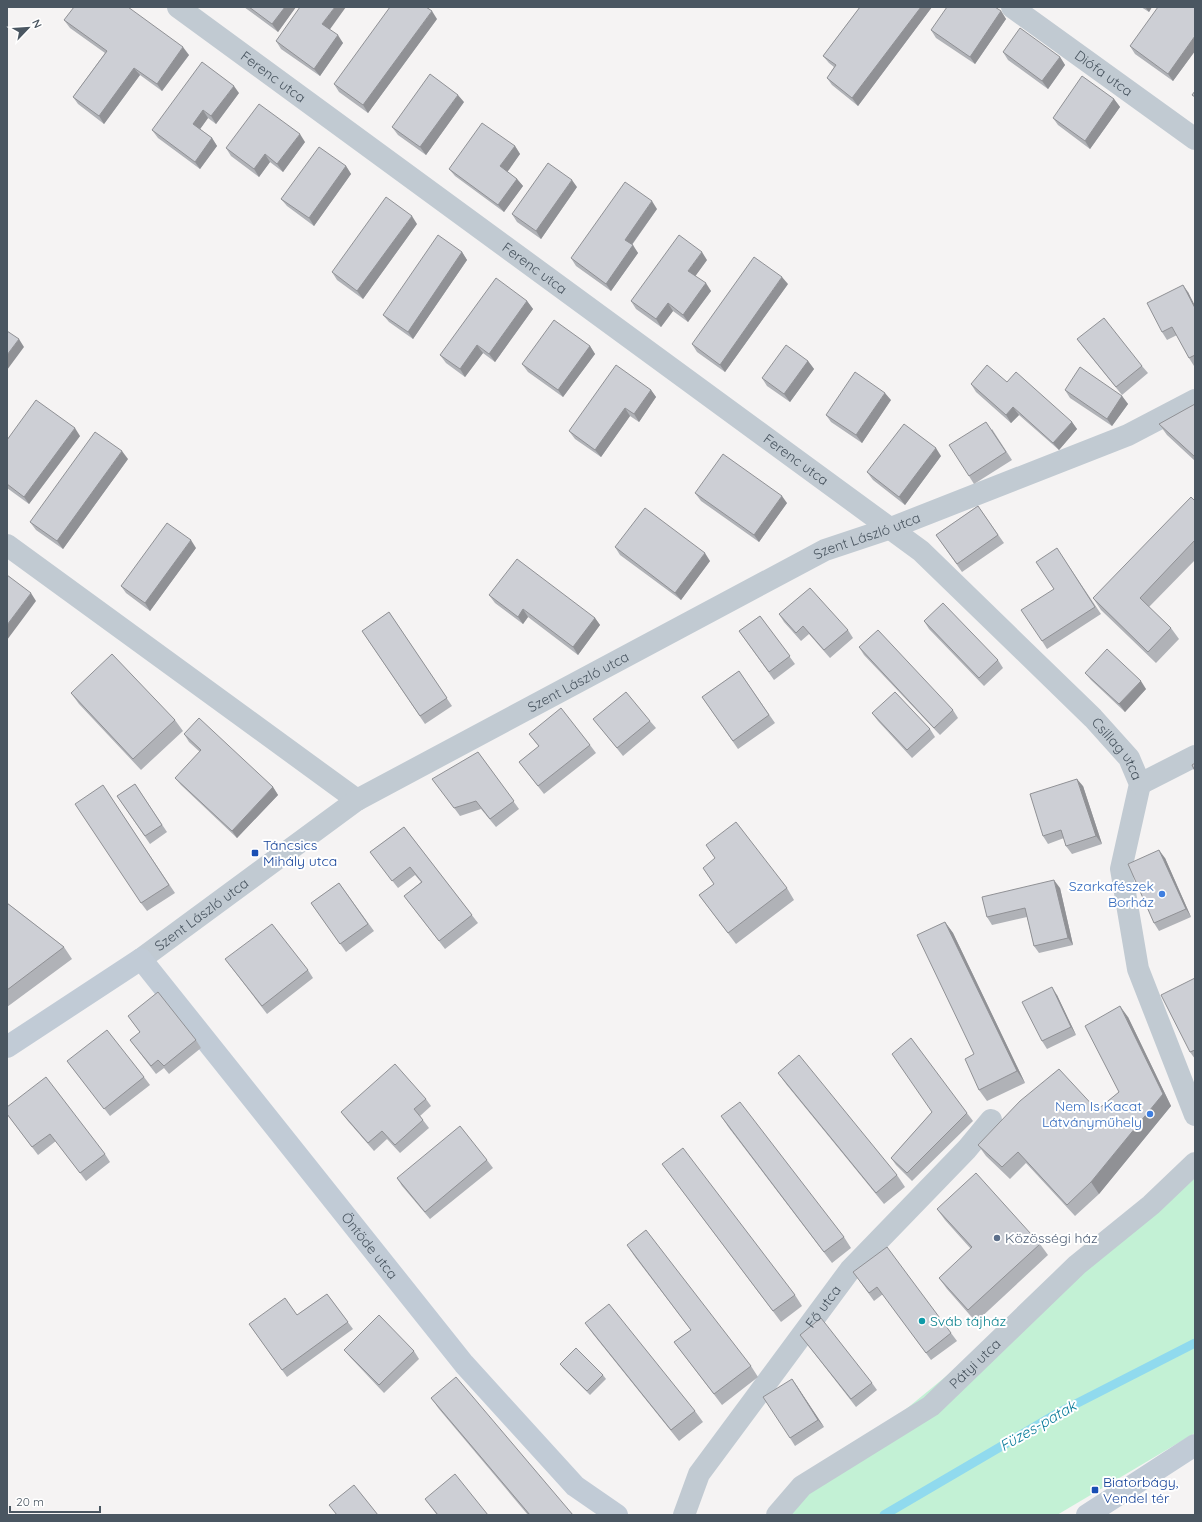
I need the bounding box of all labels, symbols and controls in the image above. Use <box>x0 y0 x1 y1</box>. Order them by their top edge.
north arrow <box>8 8 48 48</box>
text: N <box>29 17 45 30</box>
street label: Diófa utca <box>1071 46 1136 100</box>
street label: Ferenc utca <box>237 47 309 106</box>
street label: Ferenc utca <box>499 238 571 298</box>
street label: Ferenc utca <box>760 430 832 489</box>
street label: Szent László utca <box>810 508 923 564</box>
street label: Szent László utca <box>524 647 632 716</box>
street label: Csillag utca <box>1088 714 1146 783</box>
place label: Táncsics Mihály utca <box>263 836 337 870</box>
marker: Táncsics Mihály utca <box>250 848 260 858</box>
street label: Szent László utca <box>151 874 252 955</box>
place label: Szarkafészek Borház <box>1069 877 1154 911</box>
marker: Szarkafészek Borház <box>1157 889 1167 899</box>
place label: Nem Is Kacat Látványműhely <box>1042 1097 1142 1131</box>
marker: Nem Is Kacat Látványműhely <box>1145 1109 1155 1119</box>
street label: Öntöde utca <box>337 1209 402 1283</box>
place label: Közösségi ház <box>1005 1229 1098 1247</box>
marker: Közösségi ház <box>992 1233 1002 1243</box>
street label: Fő utca <box>801 1282 845 1331</box>
place label: Sváb tájház <box>930 1312 1006 1330</box>
marker: Sváb tájház <box>917 1316 927 1326</box>
street label: Pátyi utca <box>945 1335 1004 1393</box>
water label: Füzes-patak <box>996 1395 1081 1455</box>
place label: Biatorbágy, Vendel tér <box>1103 1473 1179 1507</box>
marker: Biatorbágy, Vendel tér <box>1090 1485 1100 1495</box>
scale bar <box>10 1488 100 1514</box>
text: 20 m <box>16 1494 44 1509</box>

